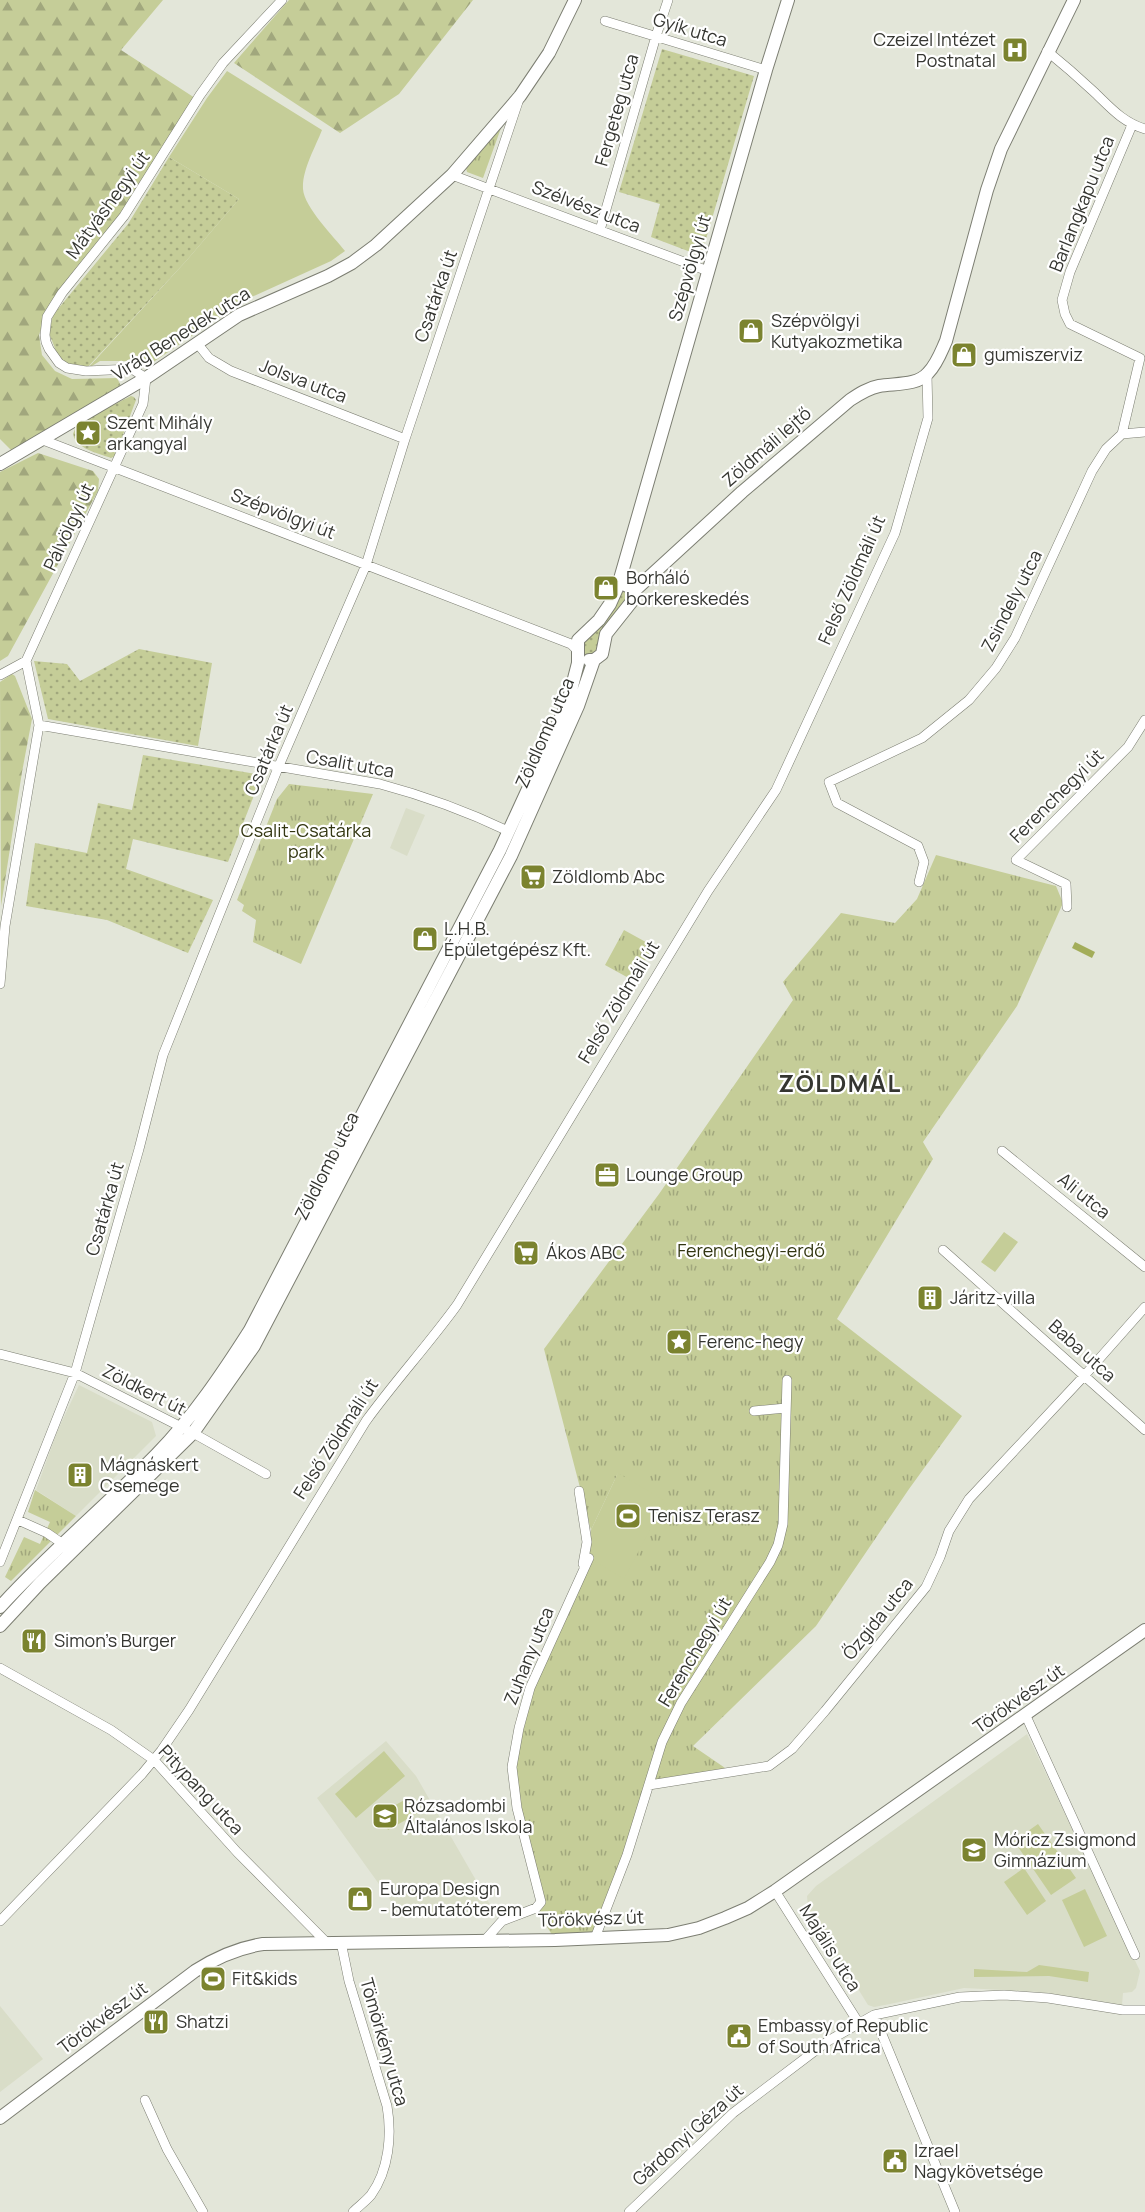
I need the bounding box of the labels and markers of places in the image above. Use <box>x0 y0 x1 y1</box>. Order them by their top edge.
place label: Czeizel Intézet Postnatal <box>873 27 996 72</box>
hospital icon: Czeizel Intézet Postnatal <box>1000 35 1030 65</box>
place label: Szépvölgyi Kutyakozmetika <box>771 308 902 353</box>
shop icon: Szépvölgyi Kutyakozmetika <box>736 316 766 346</box>
shop icon: gumiszerviz <box>949 340 979 370</box>
place label: gumiszerviz <box>984 342 1083 366</box>
place label: Szent Mihály arkangyal <box>107 410 213 455</box>
place icon: Szent Mihály arkangyal <box>73 418 103 448</box>
place label: Borháló borkereskedés <box>626 565 749 610</box>
shop icon: Borháló borkereskedés <box>591 573 621 603</box>
supermarket icon: Zöldlomb Abc <box>518 862 548 892</box>
place label: Zöldlomb Abc <box>552 864 665 888</box>
place label: L.H.B. Épületgépész Kft. <box>444 916 591 961</box>
shop icon: L.H.B. Épületgépész Kft. <box>410 924 440 954</box>
office icon: Lounge Group <box>592 1160 622 1190</box>
place label: Lounge Group <box>626 1162 743 1186</box>
supermarket icon: Ákos ABC <box>511 1238 541 1268</box>
place label: Ákos ABC <box>546 1240 625 1264</box>
building icon: Járitz-villa <box>915 1283 945 1313</box>
place label: Járitz-villa <box>950 1285 1035 1309</box>
place icon: Ferenc-hegy <box>664 1327 694 1357</box>
place label: Ferenc-hegy <box>698 1329 804 1353</box>
place label: Mágnáskert Csemege <box>100 1452 199 1497</box>
building icon: Mágnáskert Csemege <box>65 1460 95 1490</box>
sports icon: Tenisz Terasz <box>613 1501 643 1531</box>
place label: Tenisz Terasz <box>648 1503 760 1527</box>
restaurant icon: Simon's Burger <box>19 1626 49 1656</box>
place label: Simon's Burger <box>54 1628 177 1652</box>
place label: Rózsadombi Általános Iskola <box>404 1793 533 1838</box>
school or university icon: Rózsadombi Általános Iskola <box>370 1801 400 1831</box>
place label: Móricz Zsigmond Gimnázium <box>994 1827 1136 1872</box>
school or university icon: Móricz Zsigmond Gimnázium <box>959 1835 989 1865</box>
place label: Europa Design - bemutatóterem <box>380 1876 522 1921</box>
shop icon: Europa Design - bemutatóterem <box>345 1884 375 1914</box>
sports icon: Fit&kids <box>198 1964 228 1994</box>
place label: Fit&kids <box>232 1966 297 1990</box>
restaurant icon: Shatzi <box>141 2007 171 2037</box>
place label: Shatzi <box>176 2009 229 2033</box>
place label: Embassy of Republic of South Africa <box>758 2013 928 2058</box>
public building icon: Embassy of Republic of South Africa <box>724 2021 754 2051</box>
place label: Izrael Nagykövetsége <box>914 2138 1043 2183</box>
public building icon: Izrael Nagykövetsége <box>880 2146 910 2176</box>

